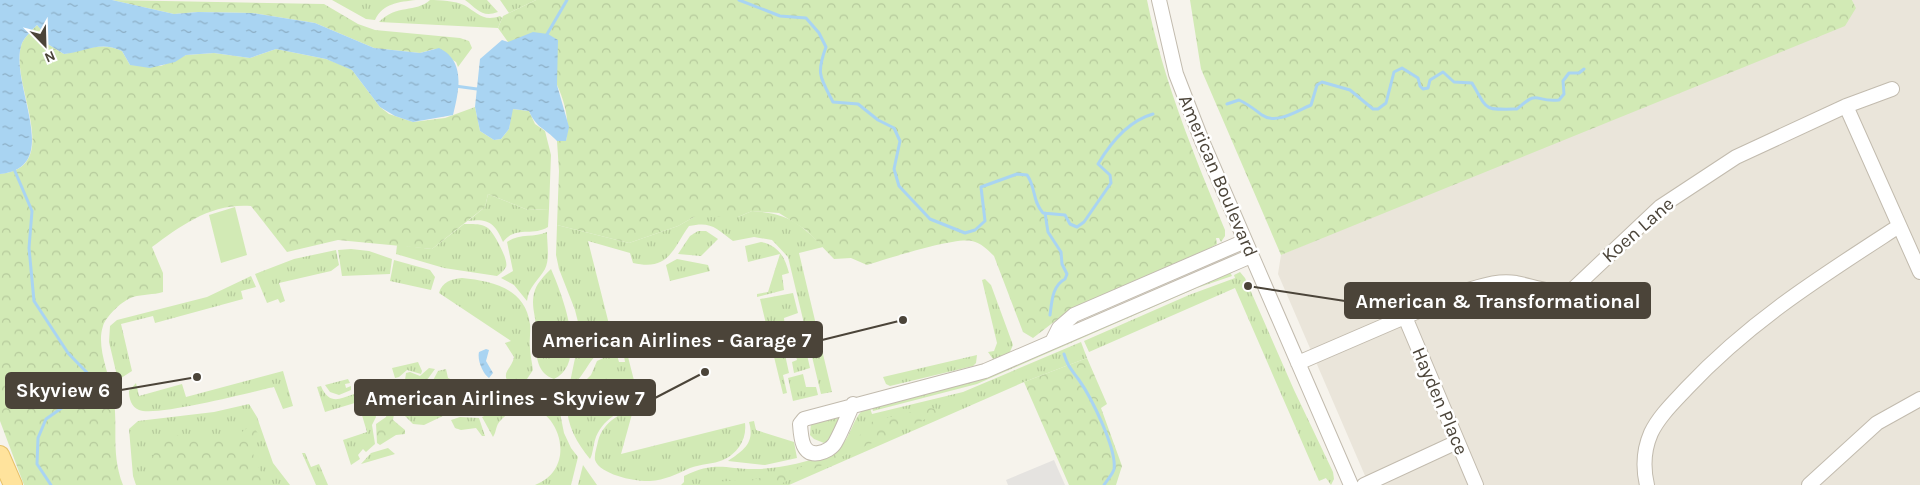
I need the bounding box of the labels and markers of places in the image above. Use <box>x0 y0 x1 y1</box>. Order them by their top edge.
callout: American & Transformational <box>1345 283 1650 318</box>
callout: American Airlines - Garage 7 <box>533 322 822 357</box>
callout: Skyview 6 <box>6 373 121 408</box>
callout: American Airlines - Skyview 7 <box>355 380 655 415</box>

